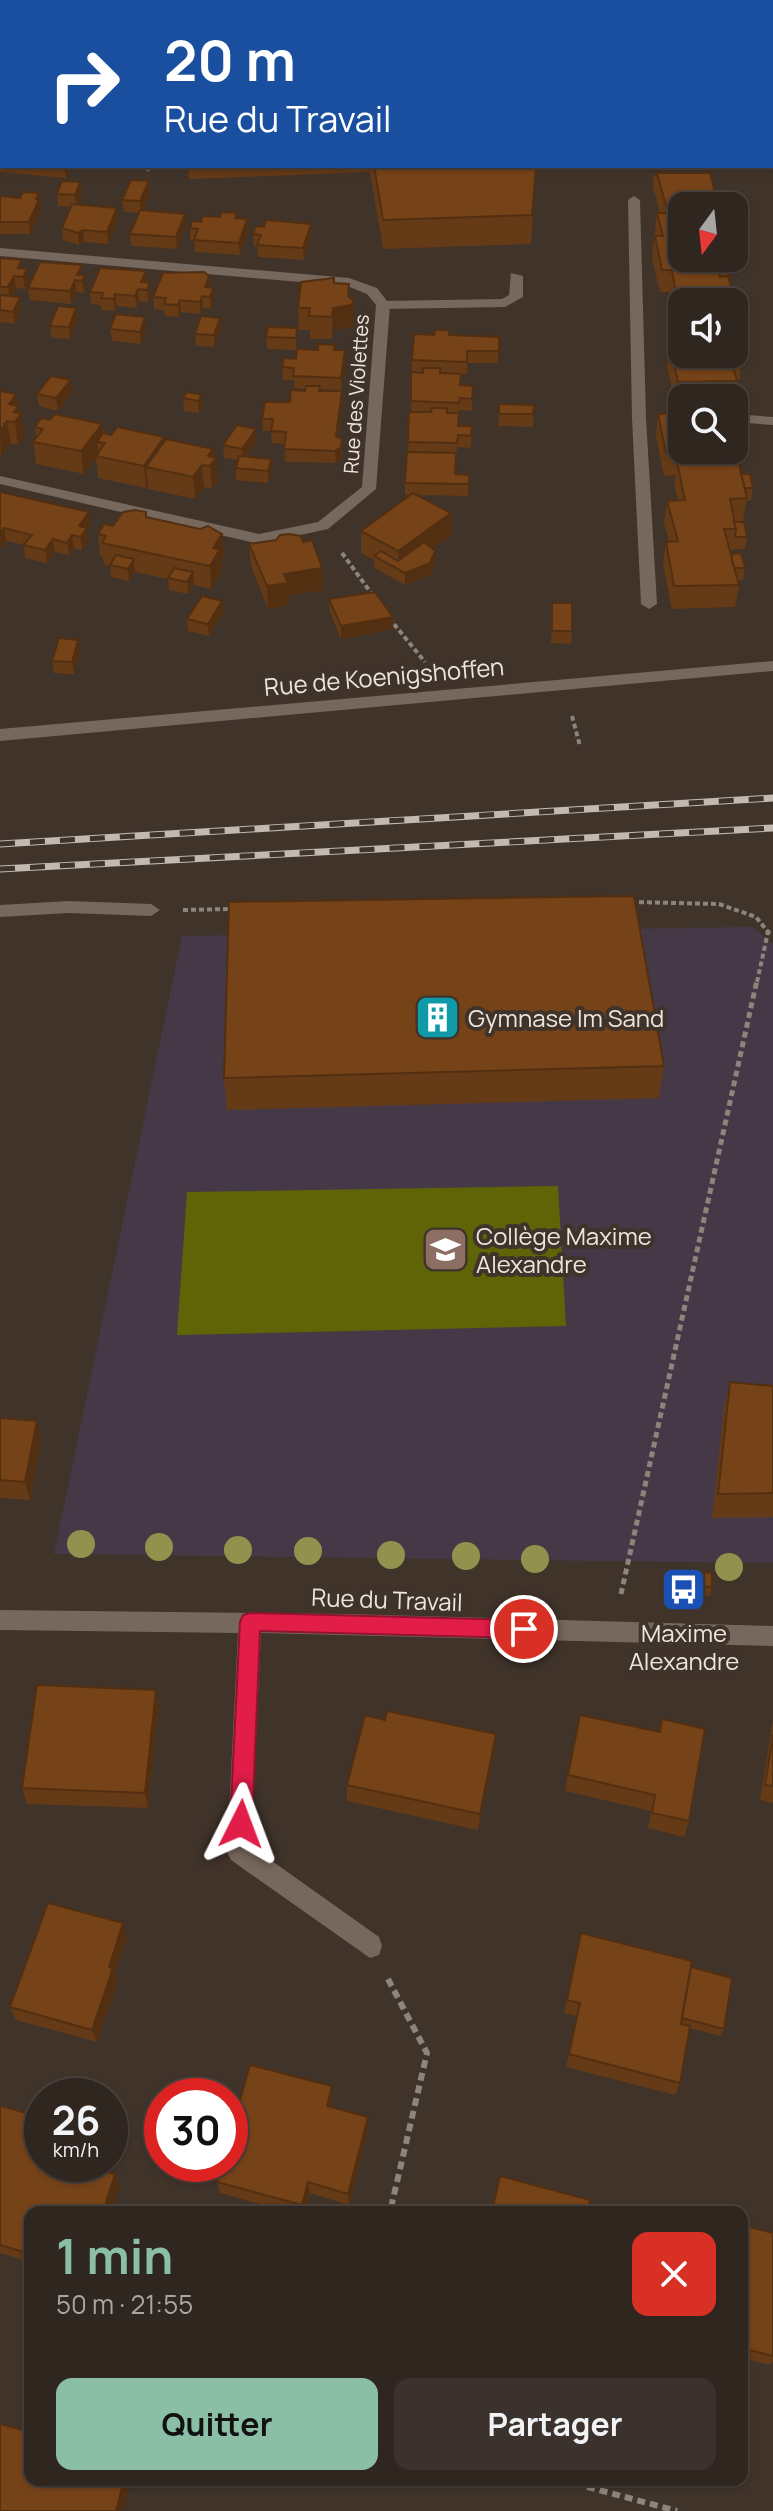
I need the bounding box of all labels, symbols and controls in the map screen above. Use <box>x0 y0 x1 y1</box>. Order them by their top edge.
text: 20 m <box>164 21 296 98</box>
icon: right <box>32 32 136 136</box>
text: Rue du Travail <box>164 94 391 143</box>
north arrow <box>668 192 748 272</box>
map controls <box>668 192 748 464</box>
button: sound <box>668 288 748 368</box>
street label: Rue des Violettes <box>337 313 375 475</box>
button: search <box>668 384 748 464</box>
street label: Rue de Koenigshoffen <box>263 649 505 703</box>
building icon: Gymnase Im Sand <box>413 993 461 1041</box>
place label: Gymnase Im Sand <box>468 1001 664 1034</box>
place label: Collège Maxime Alexandre <box>476 1219 652 1280</box>
school or university icon: Collège Maxime Alexandre <box>421 1225 469 1273</box>
bus stop icon: Maxime Alexandre <box>660 1566 708 1614</box>
street label: Rue du Travail <box>311 1580 463 1618</box>
pin <box>490 1595 558 1663</box>
icon: arrive <box>502 1607 546 1651</box>
place label: Maxime Alexandre <box>629 1616 739 1677</box>
position arrow <box>199 1782 283 1866</box>
speed limit sign: 30 <box>144 2078 248 2182</box>
text: 26 <box>52 2092 100 2147</box>
text: km/h <box>53 2136 99 2163</box>
text: 1 min <box>56 2223 173 2288</box>
button: close <box>632 2232 716 2316</box>
text: 50 m · 21:55 <box>56 2286 193 2322</box>
button: Quitter <box>56 2378 378 2470</box>
button: Partager <box>394 2378 716 2470</box>

